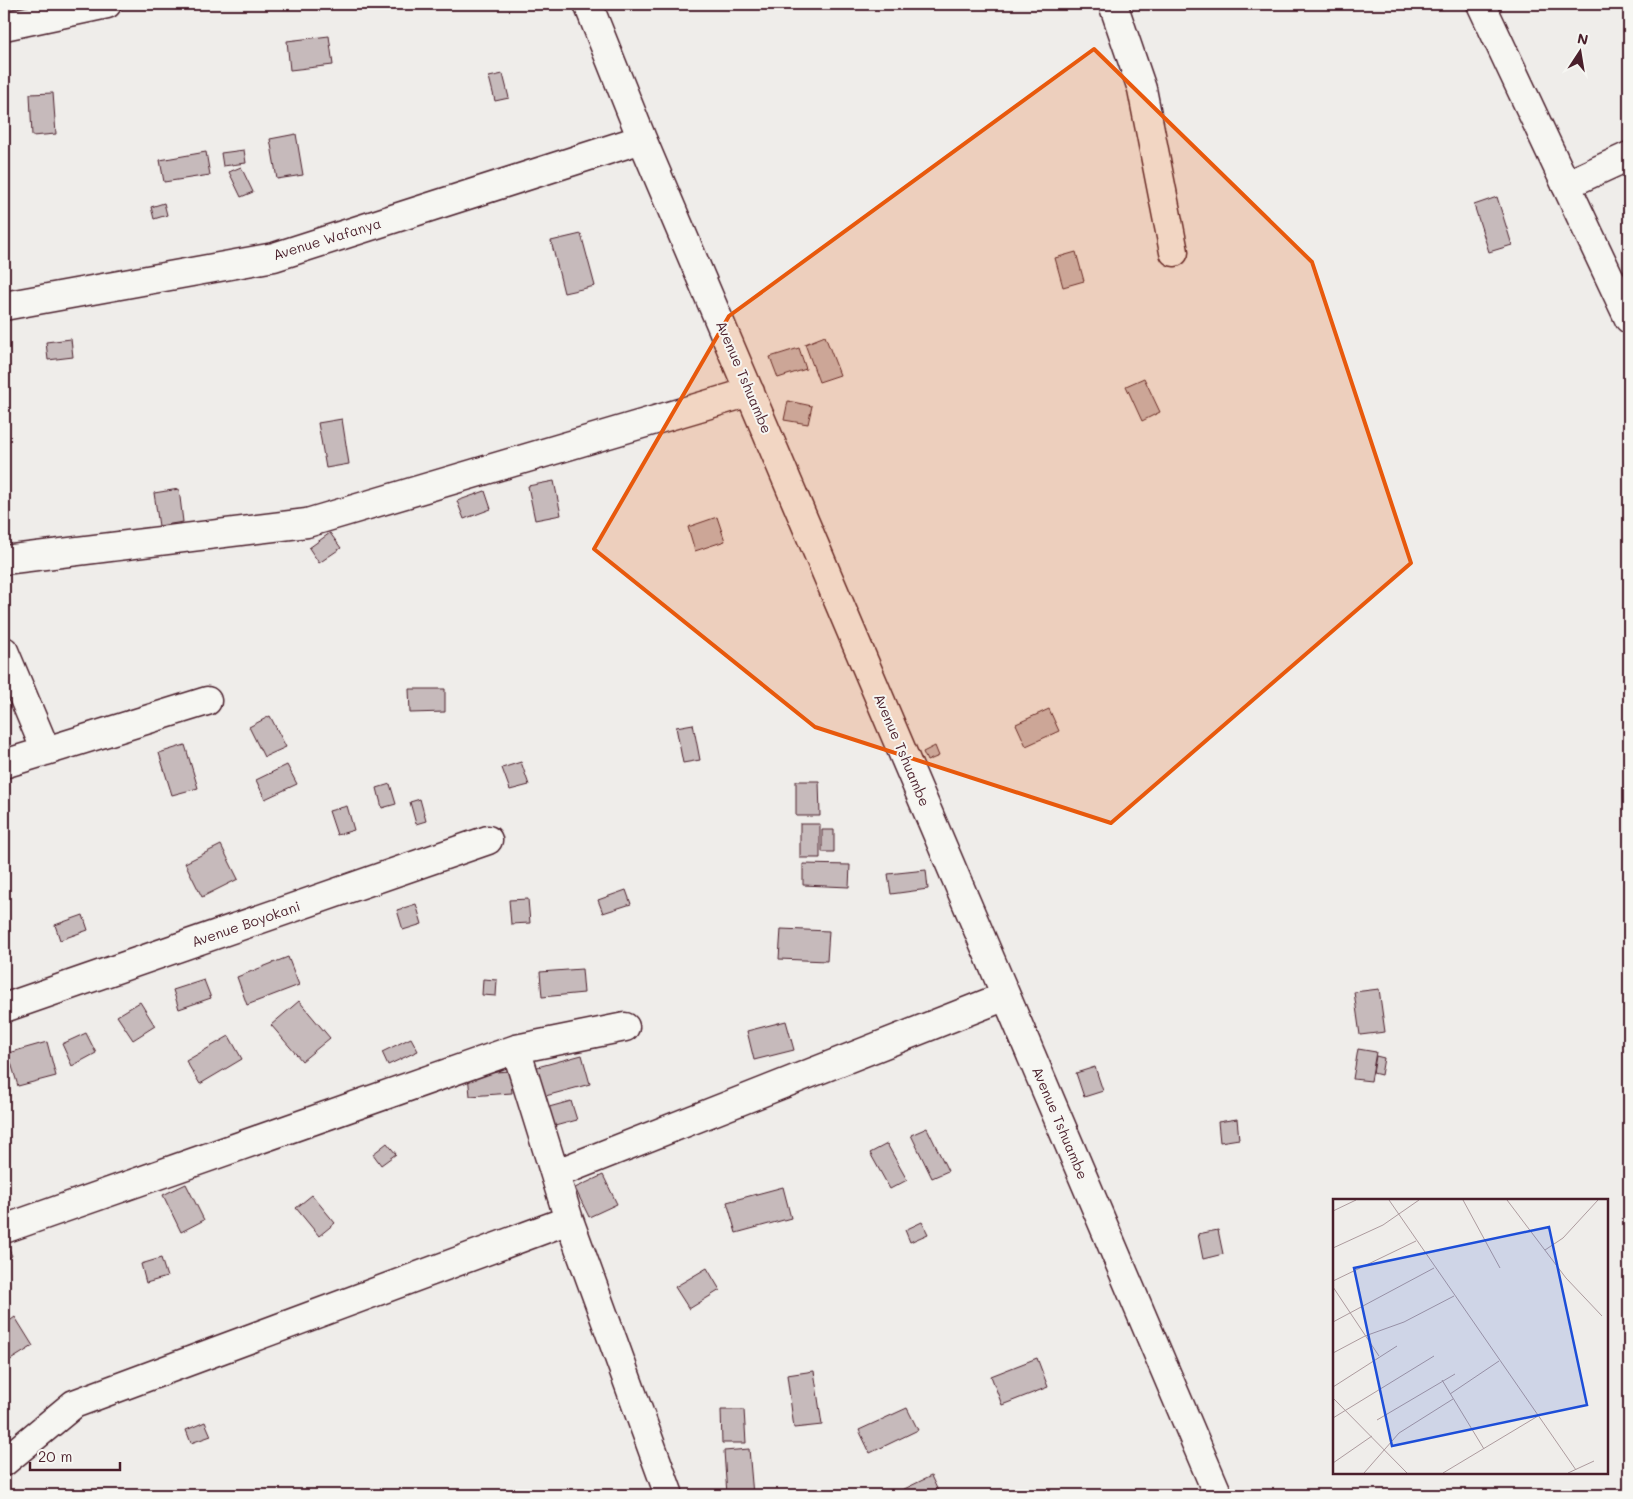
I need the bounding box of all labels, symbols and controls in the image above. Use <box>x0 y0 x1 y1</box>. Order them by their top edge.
north arrow <box>1556 28 1606 78</box>
text: N <box>1576 28 1590 49</box>
street label: Avenue Wafanya <box>271 213 383 264</box>
street label: Avenue Tshuambe <box>712 318 777 436</box>
street label: Avenue Tshuambe <box>870 691 935 809</box>
street label: Avenue Boyokani <box>189 896 303 951</box>
street label: Avenue Tshuambe <box>1028 1064 1093 1182</box>
inset map <box>1333 1199 1608 1474</box>
scale bar <box>30 1439 120 1471</box>
text: 20 m <box>38 1446 72 1466</box>

